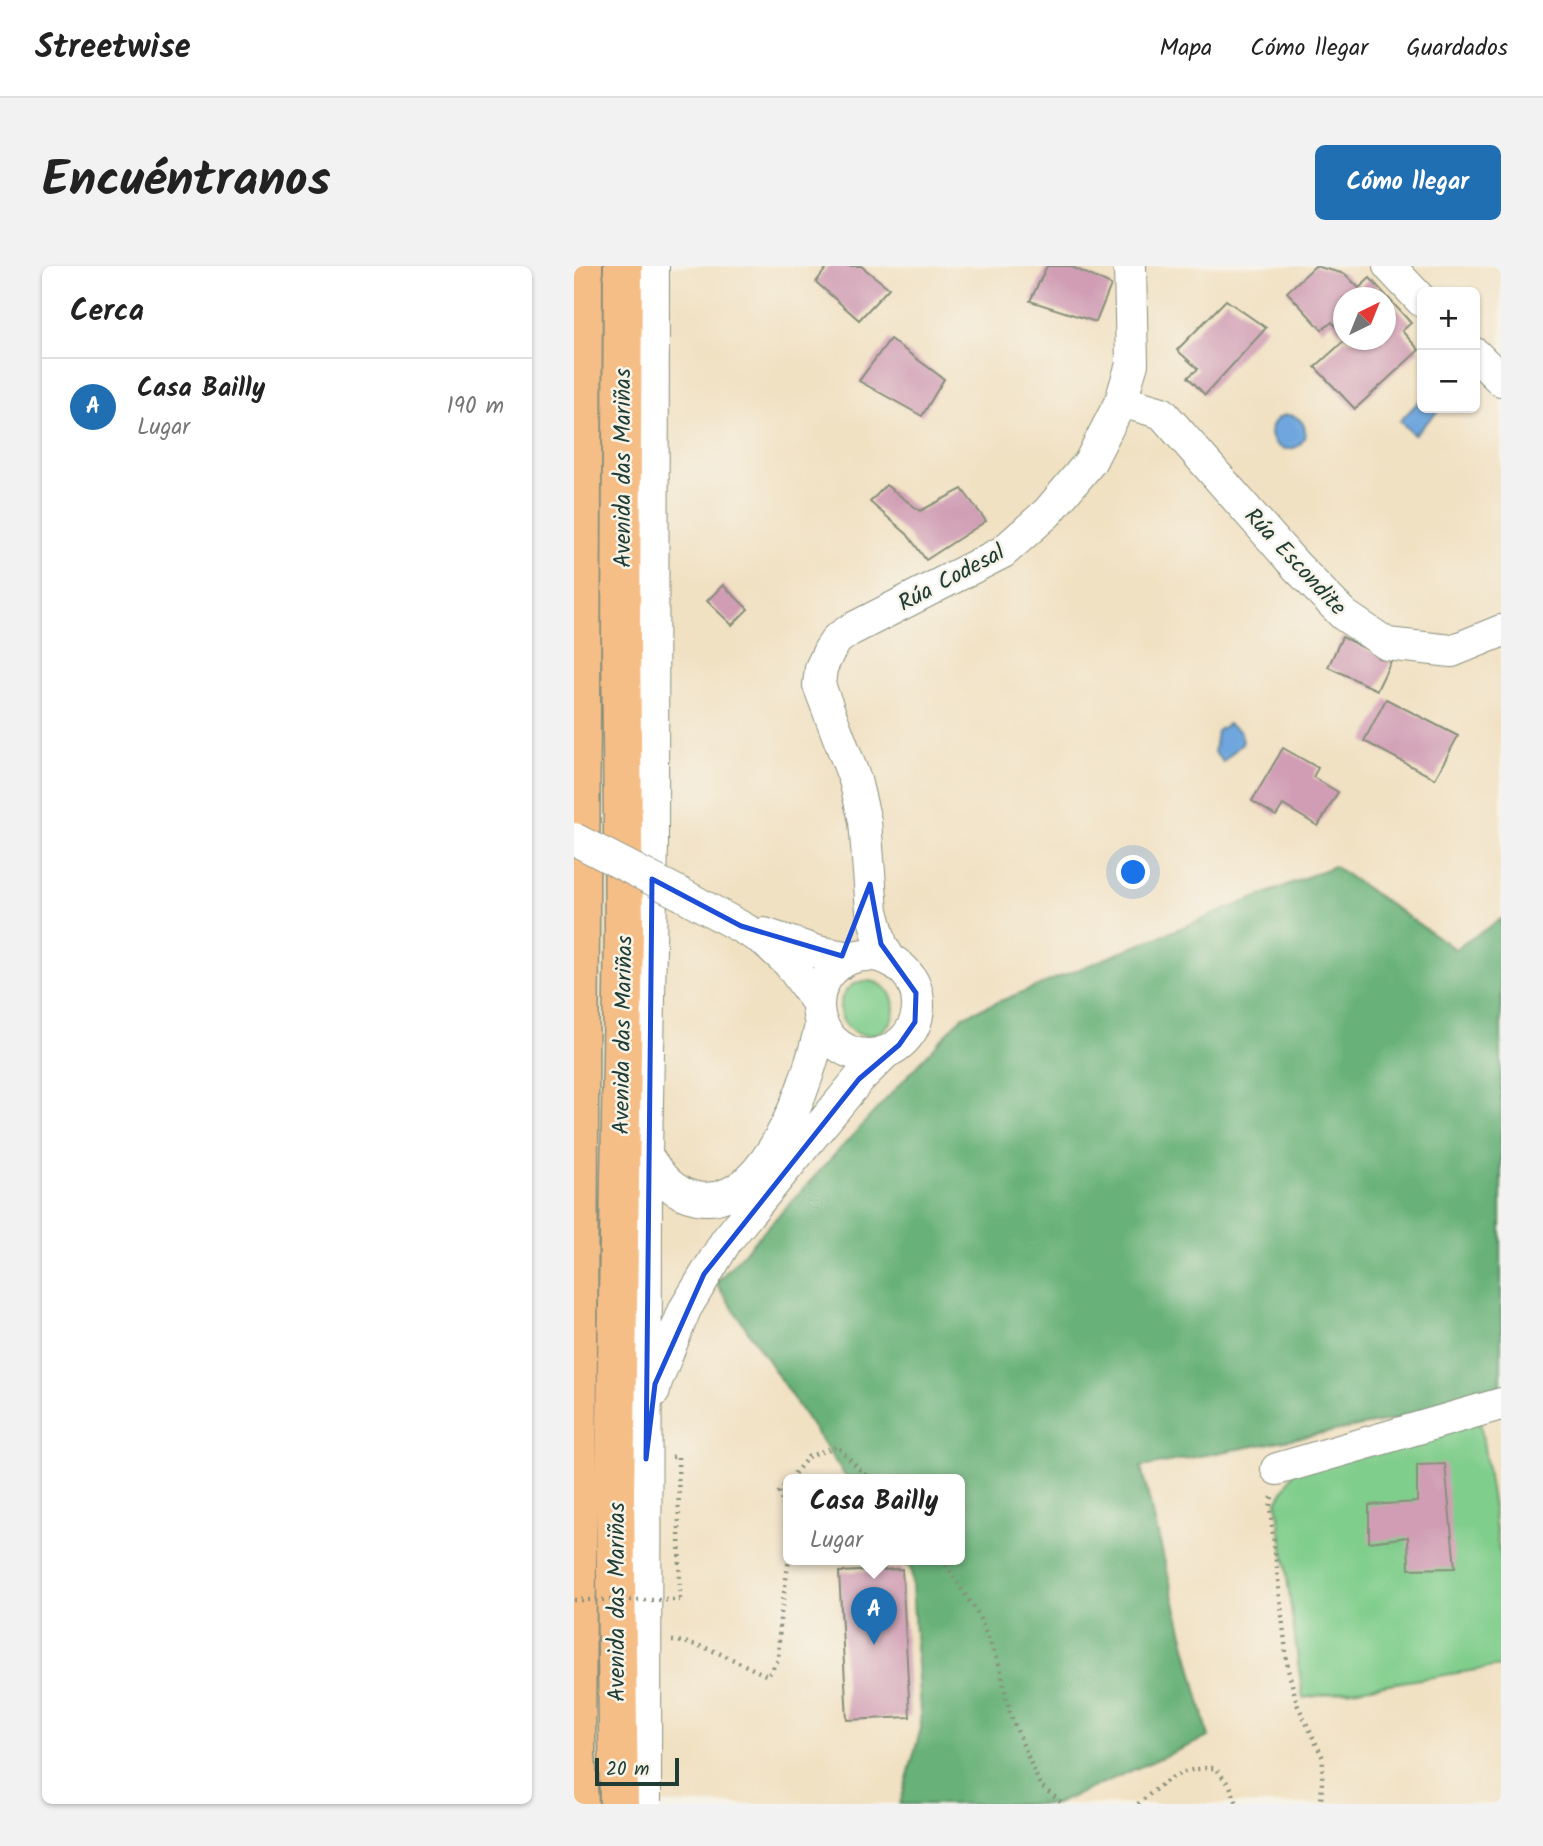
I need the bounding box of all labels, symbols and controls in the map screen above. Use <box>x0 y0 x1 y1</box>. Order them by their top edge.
text: Streetwise <box>35 22 191 75</box>
text: Mapa <box>1159 29 1212 68</box>
text: Cómo llegar <box>1250 29 1368 68</box>
text: Guardados <box>1406 29 1508 68</box>
text: Encuéntranos <box>42 143 331 221</box>
button: Cómo llegar <box>1315 145 1501 220</box>
north arrow <box>1333 287 1396 350</box>
map controls <box>1417 287 1480 413</box>
button: + <box>1417 287 1480 350</box>
text: Cerca <box>70 288 144 336</box>
button: − <box>1417 350 1480 413</box>
text: Casa Bailly <box>137 368 265 410</box>
street label: Avenida das Mariñas <box>606 368 642 568</box>
text: A <box>86 389 100 425</box>
text: 190 m <box>447 389 504 425</box>
text: Lugar <box>137 410 190 446</box>
street label: Rúa Escondite <box>1235 500 1354 625</box>
street label: Rúa Codesal <box>892 535 1012 622</box>
your location <box>1116 855 1150 889</box>
street label: Avenida das Mariñas <box>604 935 644 1135</box>
popup <box>783 1474 965 1565</box>
text: Casa Bailly <box>810 1481 938 1523</box>
street label: Avenida das Mariñas <box>600 1502 636 1702</box>
text: Lugar <box>810 1523 863 1559</box>
pin: A <box>851 1587 897 1645</box>
scale bar <box>595 1755 679 1787</box>
text: 20 m <box>606 1755 649 1785</box>

